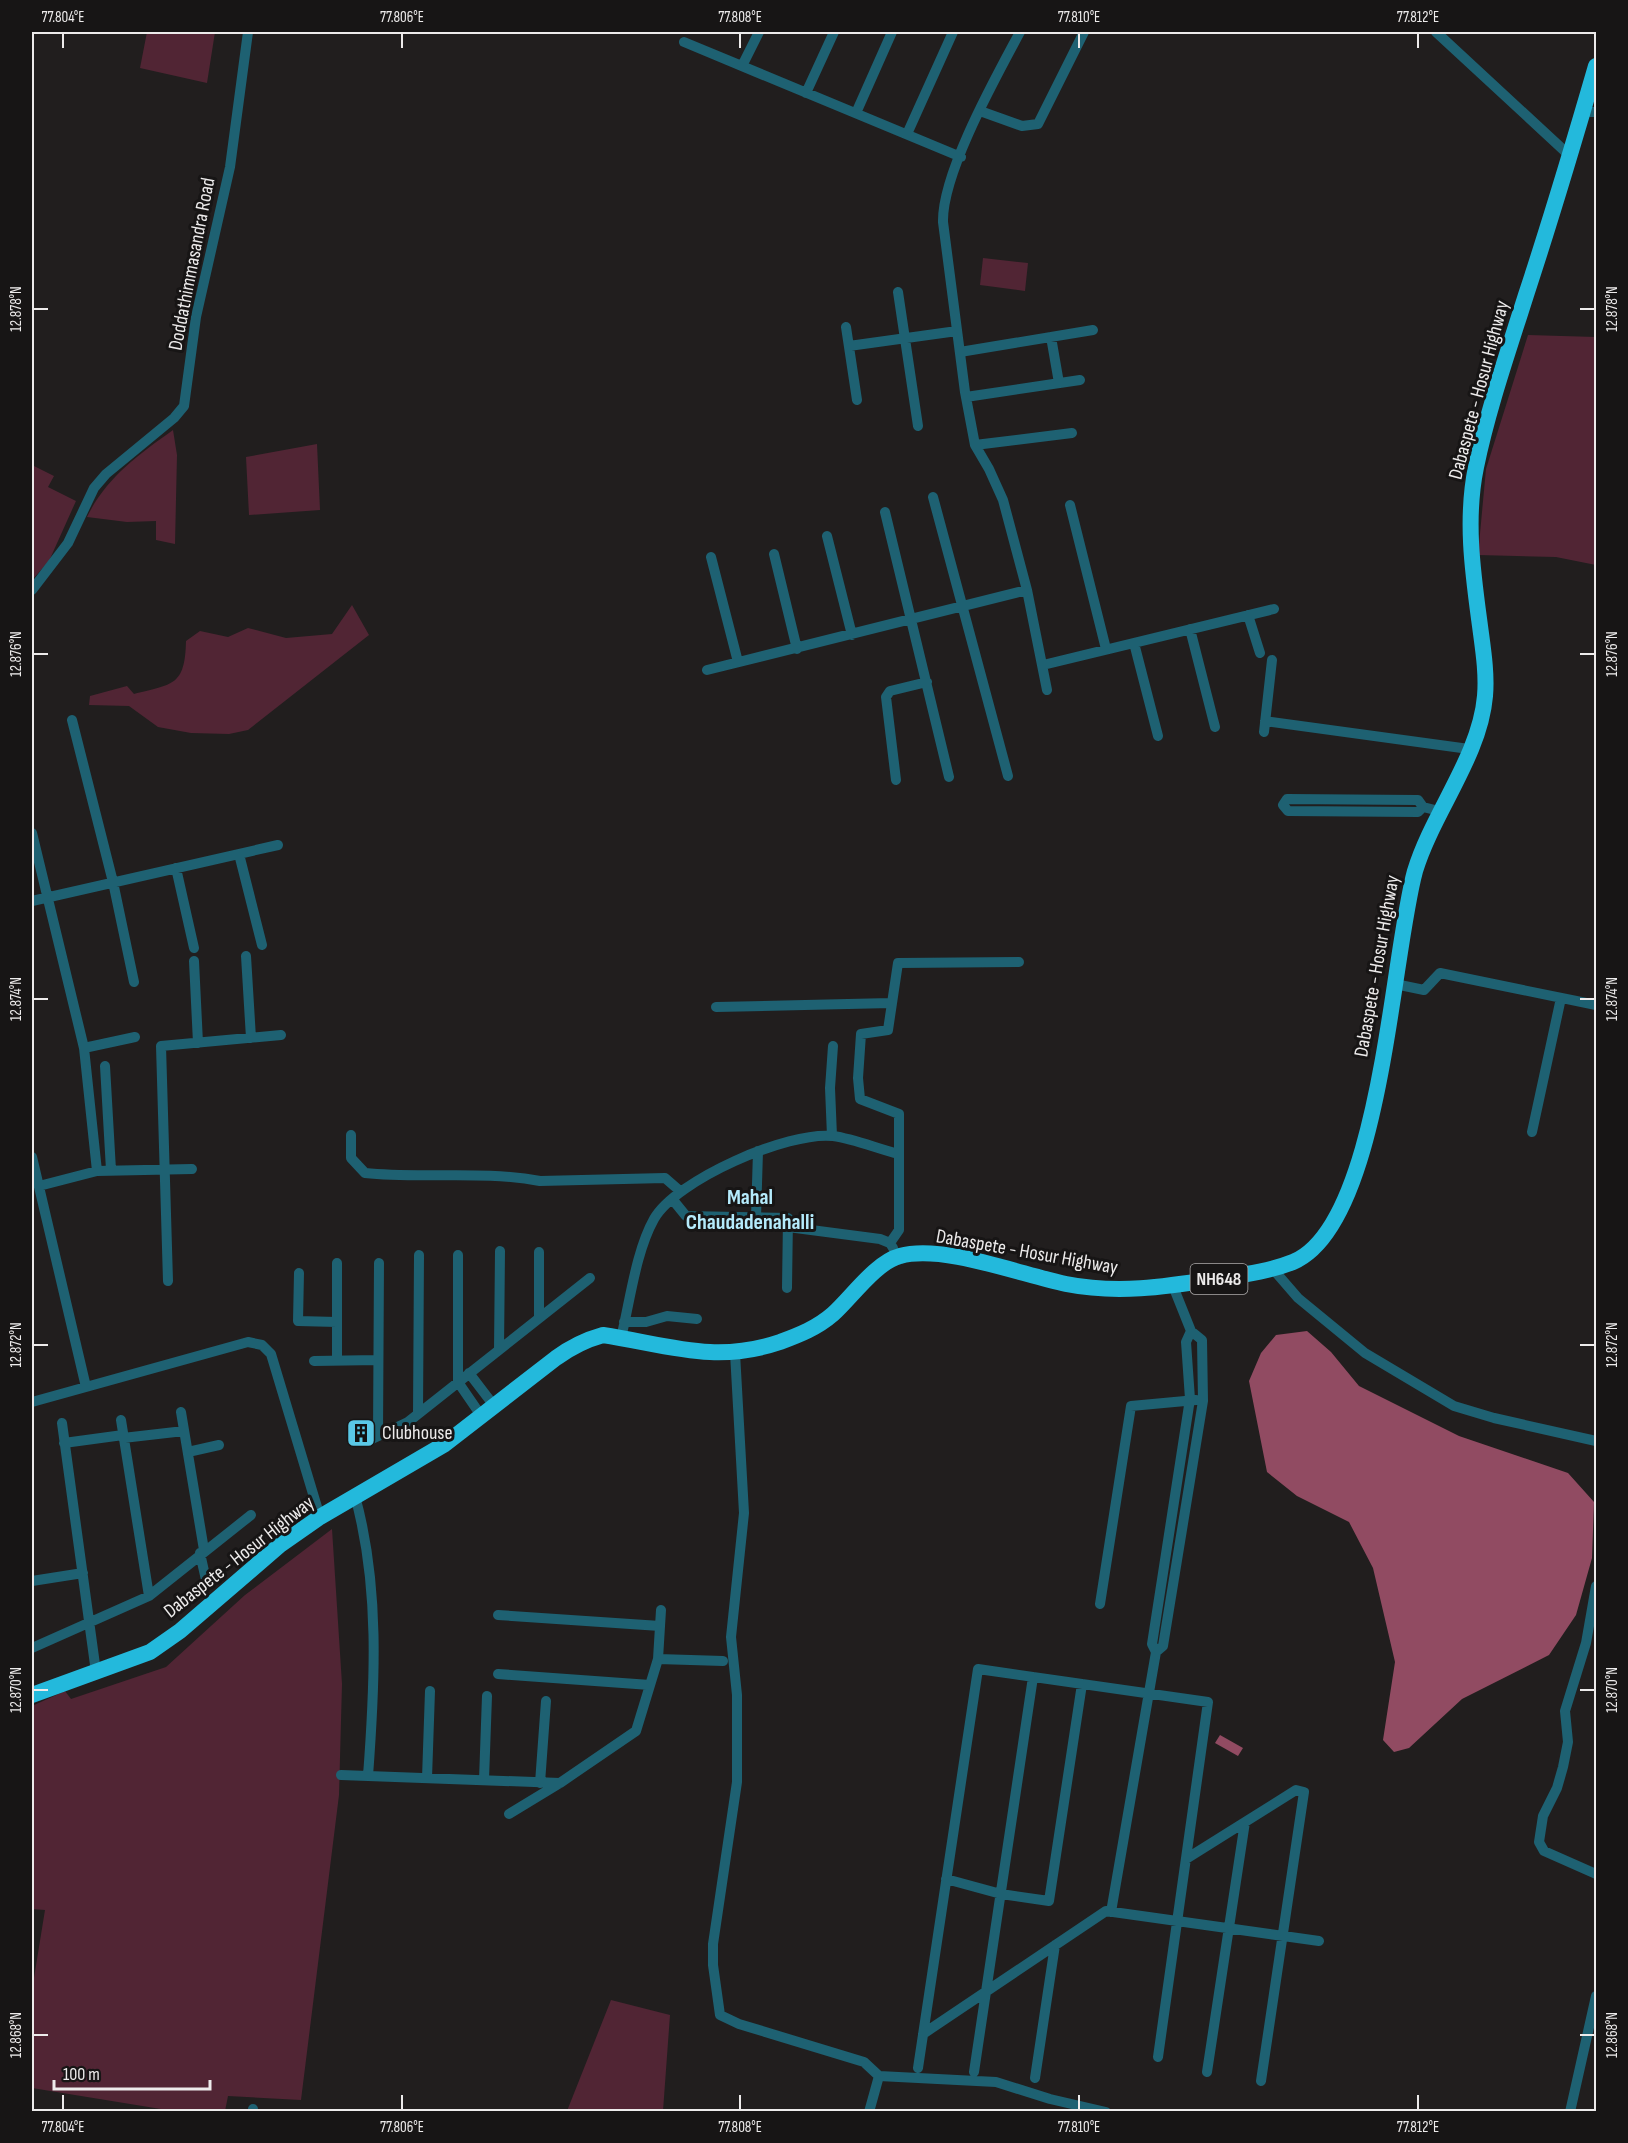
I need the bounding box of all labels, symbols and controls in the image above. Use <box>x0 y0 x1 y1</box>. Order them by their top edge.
text: 77.804°E <box>41 8 85 27</box>
text: 77.806°E <box>380 8 424 27</box>
text: 77.808°E <box>718 8 762 27</box>
text: 77.810°E <box>1058 8 1100 27</box>
text: 77.812°E <box>1397 8 1439 27</box>
street label: Doddathimmasandra Road <box>163 176 221 352</box>
text: 12.878°N <box>7 286 26 332</box>
text: 12.878°N <box>1603 286 1622 332</box>
street label: Dabaspete - Hosur Highway <box>1444 298 1514 482</box>
text: 12.876°N <box>7 631 26 677</box>
text: 12.876°N <box>1603 631 1622 677</box>
street label: Dabaspete - Hosur Highway <box>1349 873 1405 1059</box>
text: 12.874°N <box>7 977 26 1021</box>
text: 12.874°N <box>1603 977 1622 1021</box>
district label: Mahal Chaudadenahalli <box>686 1184 814 1236</box>
street label: Dabaspete - Hosur Highway <box>934 1224 1120 1280</box>
road number: NH648 <box>1190 1264 1248 1294</box>
text: 12.872°N <box>7 1322 26 1368</box>
text: 12.872°N <box>1603 1322 1622 1368</box>
building icon: Clubhouse <box>345 1417 377 1449</box>
place label: Clubhouse <box>382 1421 453 1445</box>
street label: Dabaspete - Hosur Highway <box>159 1491 319 1623</box>
text: 12.870°N <box>7 1667 26 1713</box>
text: 12.870°N <box>1603 1667 1622 1713</box>
text: 12.868°N <box>7 2012 26 2058</box>
text: 12.868°N <box>1603 2012 1622 2058</box>
scale bar <box>54 2053 210 2091</box>
text: 100 m <box>63 2064 100 2085</box>
text: 77.804°E <box>41 2118 85 2137</box>
text: 77.806°E <box>380 2118 424 2137</box>
text: 77.808°E <box>718 2118 762 2137</box>
text: 77.810°E <box>1058 2118 1100 2137</box>
text: 77.812°E <box>1397 2118 1439 2137</box>

